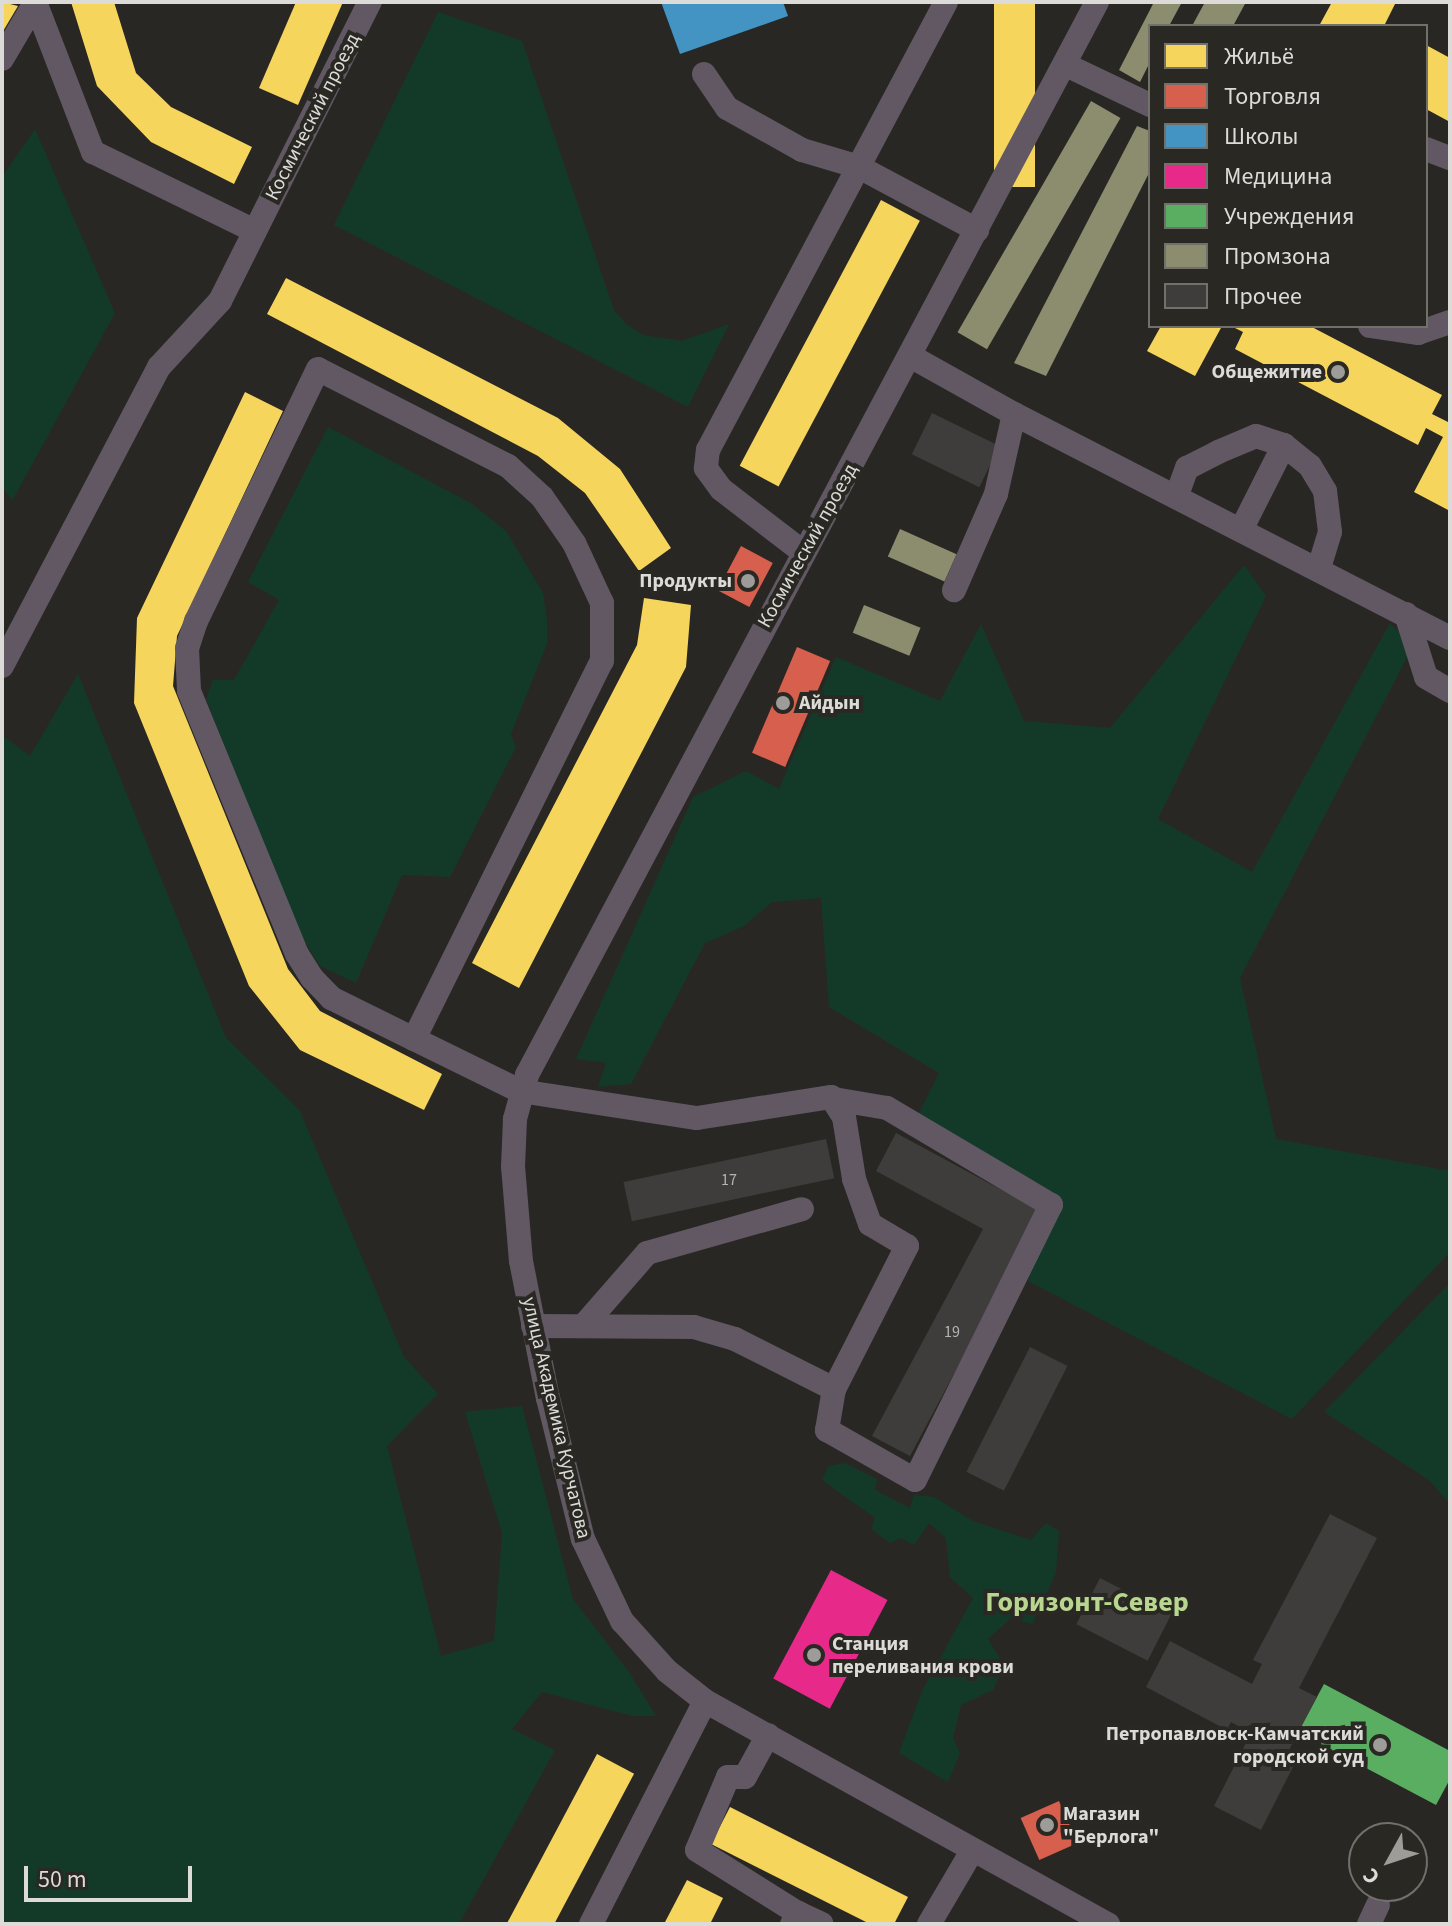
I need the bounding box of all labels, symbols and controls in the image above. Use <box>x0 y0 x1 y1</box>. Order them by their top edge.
legend <box>1148 24 1428 328</box>
street label: Космический проезд <box>261 30 365 204</box>
text: Жильё <box>1224 39 1294 74</box>
text: Торговля <box>1224 79 1321 114</box>
text: Школы <box>1224 119 1298 154</box>
text: Медицина <box>1224 159 1332 194</box>
text: Учреждения <box>1224 199 1354 234</box>
text: Промзона <box>1224 239 1331 274</box>
text: Прочее <box>1224 279 1302 314</box>
place label: Общежитие <box>1212 360 1322 384</box>
marker: Общежитие <box>1329 363 1347 381</box>
street label: Космический проезд <box>753 460 863 632</box>
place label: Продукты <box>639 569 732 593</box>
marker: Продукты <box>739 572 757 590</box>
place label: Айдын <box>799 691 860 715</box>
marker: Айдын <box>774 694 792 712</box>
house number: 17 <box>721 1170 737 1190</box>
street label: улица Академика Курчатова <box>517 1295 595 1541</box>
house number: 19 <box>944 1322 960 1342</box>
district label: Горизонт-Север <box>985 1585 1189 1619</box>
place label: Станция переливания крови <box>832 1632 1014 1679</box>
marker: Станция переливания крови <box>803 1644 825 1666</box>
place label: Петропавловск-Камчатский городской суд <box>1106 1722 1364 1769</box>
marker: Петропавловск-Камчатский городской суд <box>1371 1736 1389 1754</box>
place label: Магазин "Берлога" <box>1063 1802 1159 1849</box>
marker: Магазин "Берлога" <box>1038 1816 1056 1834</box>
north arrow <box>1348 1822 1428 1902</box>
scale bar <box>28 1850 196 1900</box>
text: С <box>1355 1861 1388 1891</box>
text: 50 m <box>38 1862 87 1897</box>

